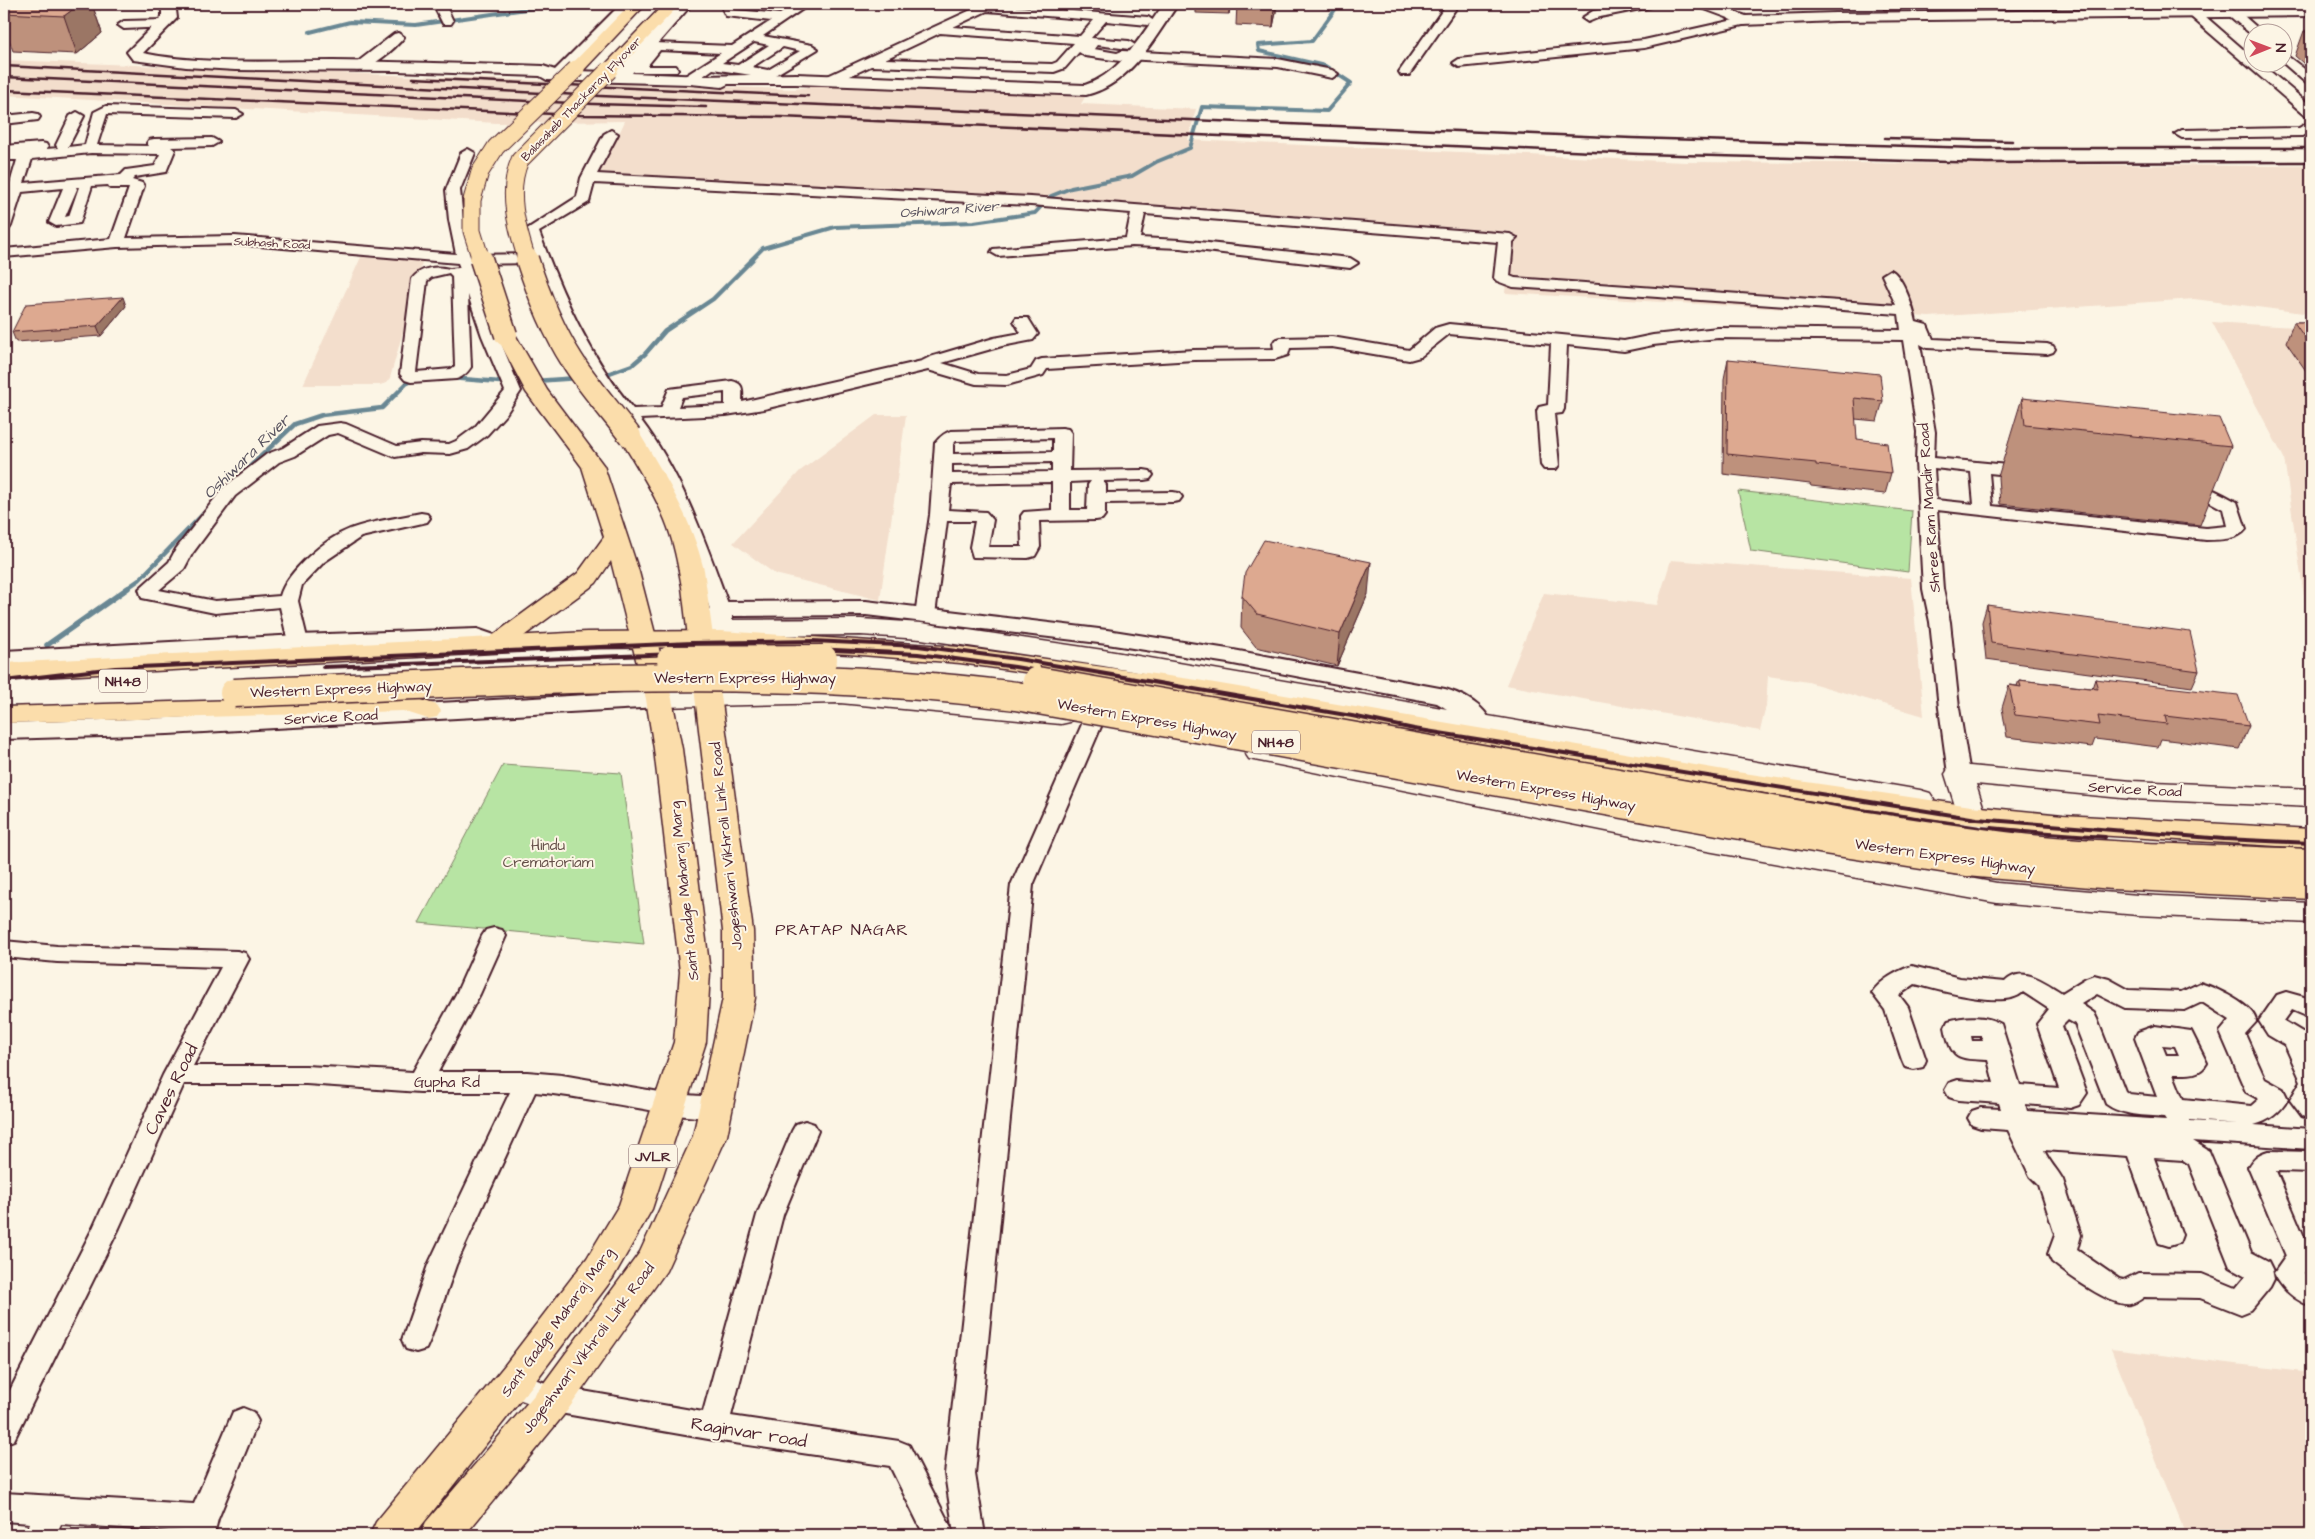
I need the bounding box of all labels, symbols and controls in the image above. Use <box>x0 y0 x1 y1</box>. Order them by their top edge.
north arrow <box>2242 22 2292 72</box>
street label: Balasaheb Thackeray Flyover <box>517 33 646 166</box>
text: N <box>2270 43 2290 53</box>
water label: Oshiwara River <box>899 196 1000 223</box>
street label: Subhash Road <box>233 233 311 254</box>
water label: Oshiwara River <box>198 408 297 504</box>
street label: Shree Ram Mandir Road <box>1913 422 1946 593</box>
street label: Western Express Highway <box>654 668 836 690</box>
road number: NH48 <box>99 669 147 692</box>
street label: Western Express Highway <box>250 676 432 704</box>
street label: Western Express Highway <box>1055 693 1238 747</box>
street label: Service Road <box>283 705 379 730</box>
road number: NH48 <box>1252 730 1300 754</box>
street label: Jogeshwari Vikhroli Link Road <box>705 741 749 951</box>
street label: Western Express Highway <box>1454 764 1637 818</box>
street label: Service Road <box>2087 777 2183 802</box>
street label: Sant Gadge Maharaj Marg <box>665 800 705 982</box>
street label: Western Express Highway <box>1853 833 2036 881</box>
park label: Hindu Crematoriam <box>503 835 594 873</box>
district label: PRATAP NAGAR <box>775 919 909 941</box>
street label: Caves Road <box>139 1039 204 1139</box>
street label: Gupha Rd <box>414 1072 480 1093</box>
road number: JVLR <box>629 1144 677 1168</box>
street label: Sant Gadge Maharaj Marg <box>496 1243 620 1402</box>
street label: Jogeshwari Vikhroli Link Road <box>517 1258 661 1439</box>
street label: Raginvar road <box>689 1411 809 1455</box>

